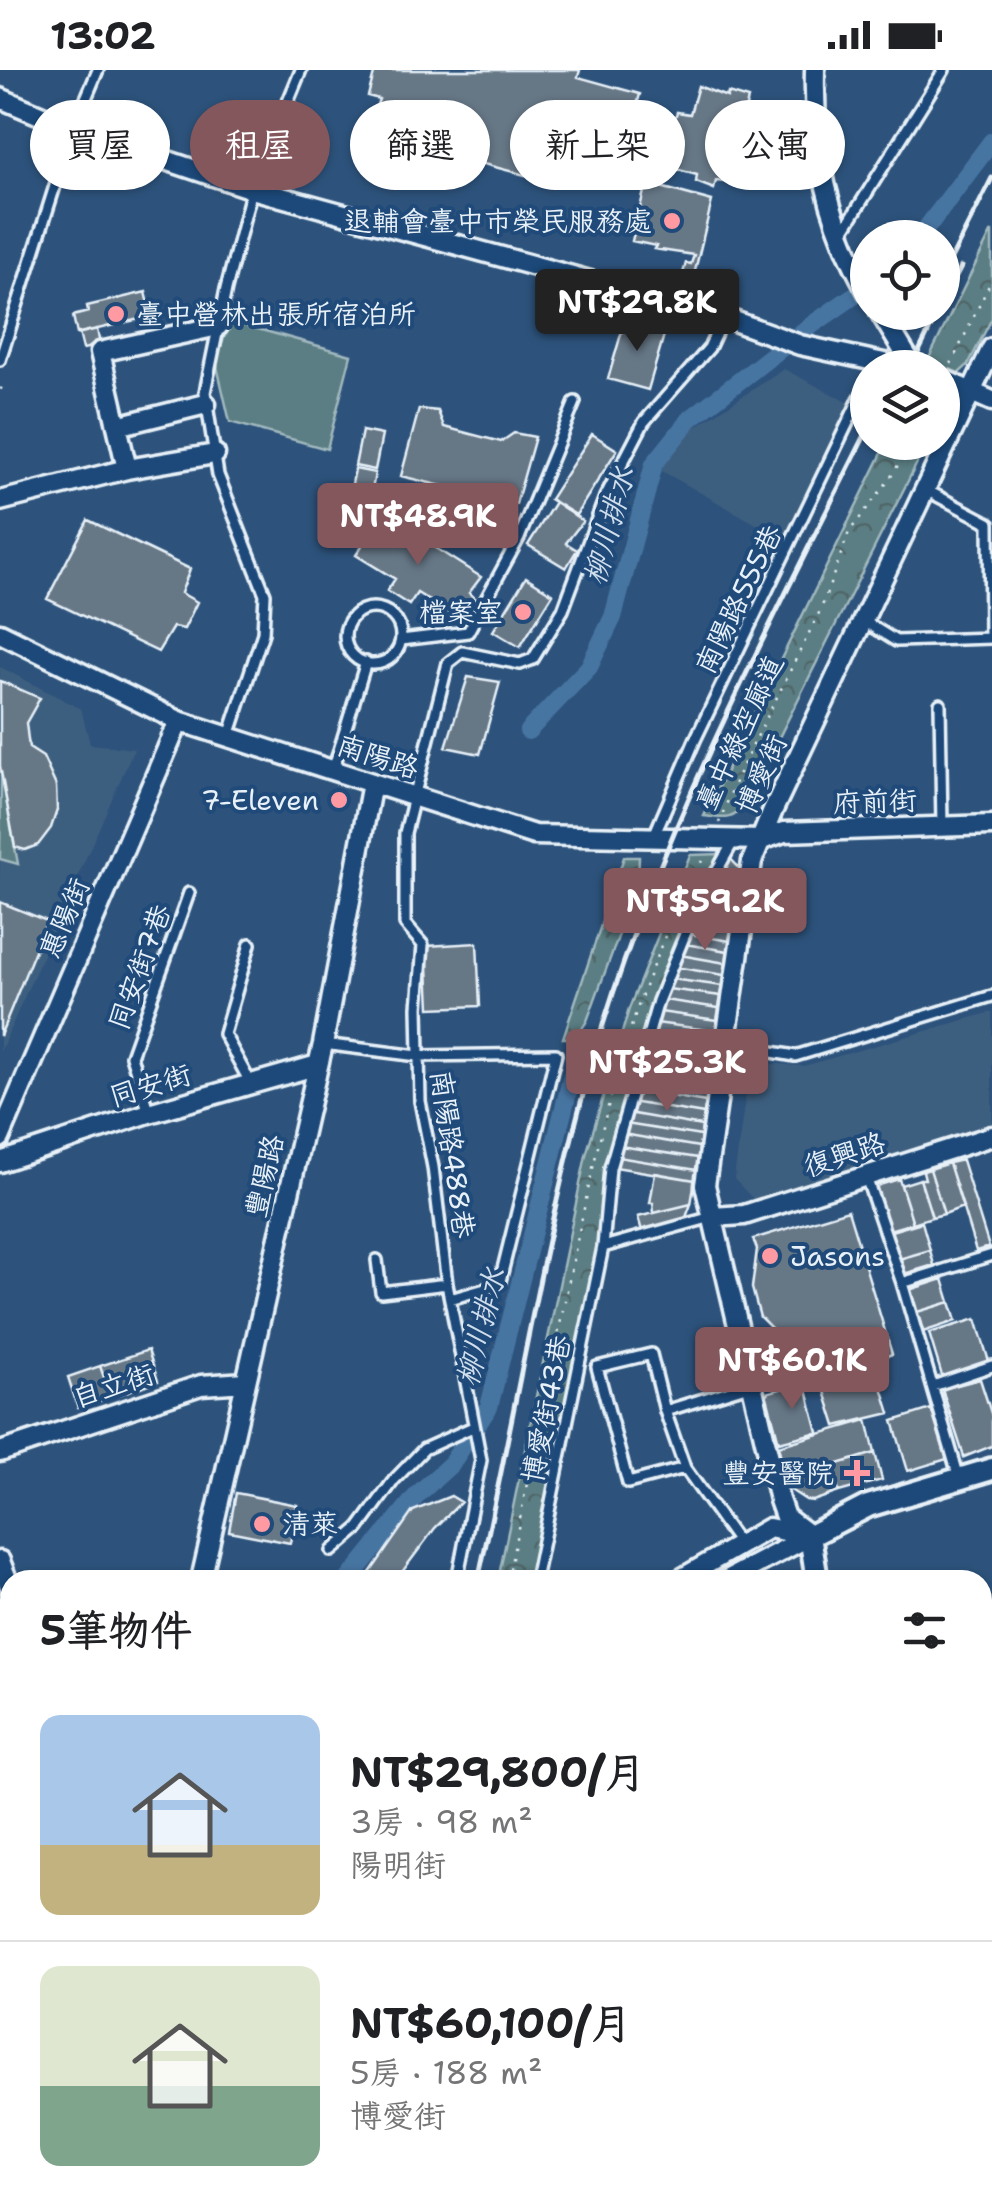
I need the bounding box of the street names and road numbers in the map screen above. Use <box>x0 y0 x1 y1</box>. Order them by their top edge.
street label: 南陽路555巷 <box>685 517 791 680</box>
street label: 臺中綠空廊道 <box>686 649 792 817</box>
street label: 南陽路 <box>332 725 424 787</box>
street label: 博愛街 <box>727 728 795 820</box>
street label: 府前街 <box>832 781 918 821</box>
street label: 惠陽街 <box>30 872 98 964</box>
street label: 同安街7巷 <box>99 898 180 1035</box>
street label: 同安街 <box>104 1055 196 1115</box>
street label: 南陽路488巷 <box>422 1067 484 1242</box>
street label: 復興路 <box>798 1123 890 1185</box>
street label: 豐陽路 <box>236 1131 292 1221</box>
street label: 博愛街43巷 <box>513 1331 579 1486</box>
street label: 自立街 <box>67 1354 159 1416</box>

